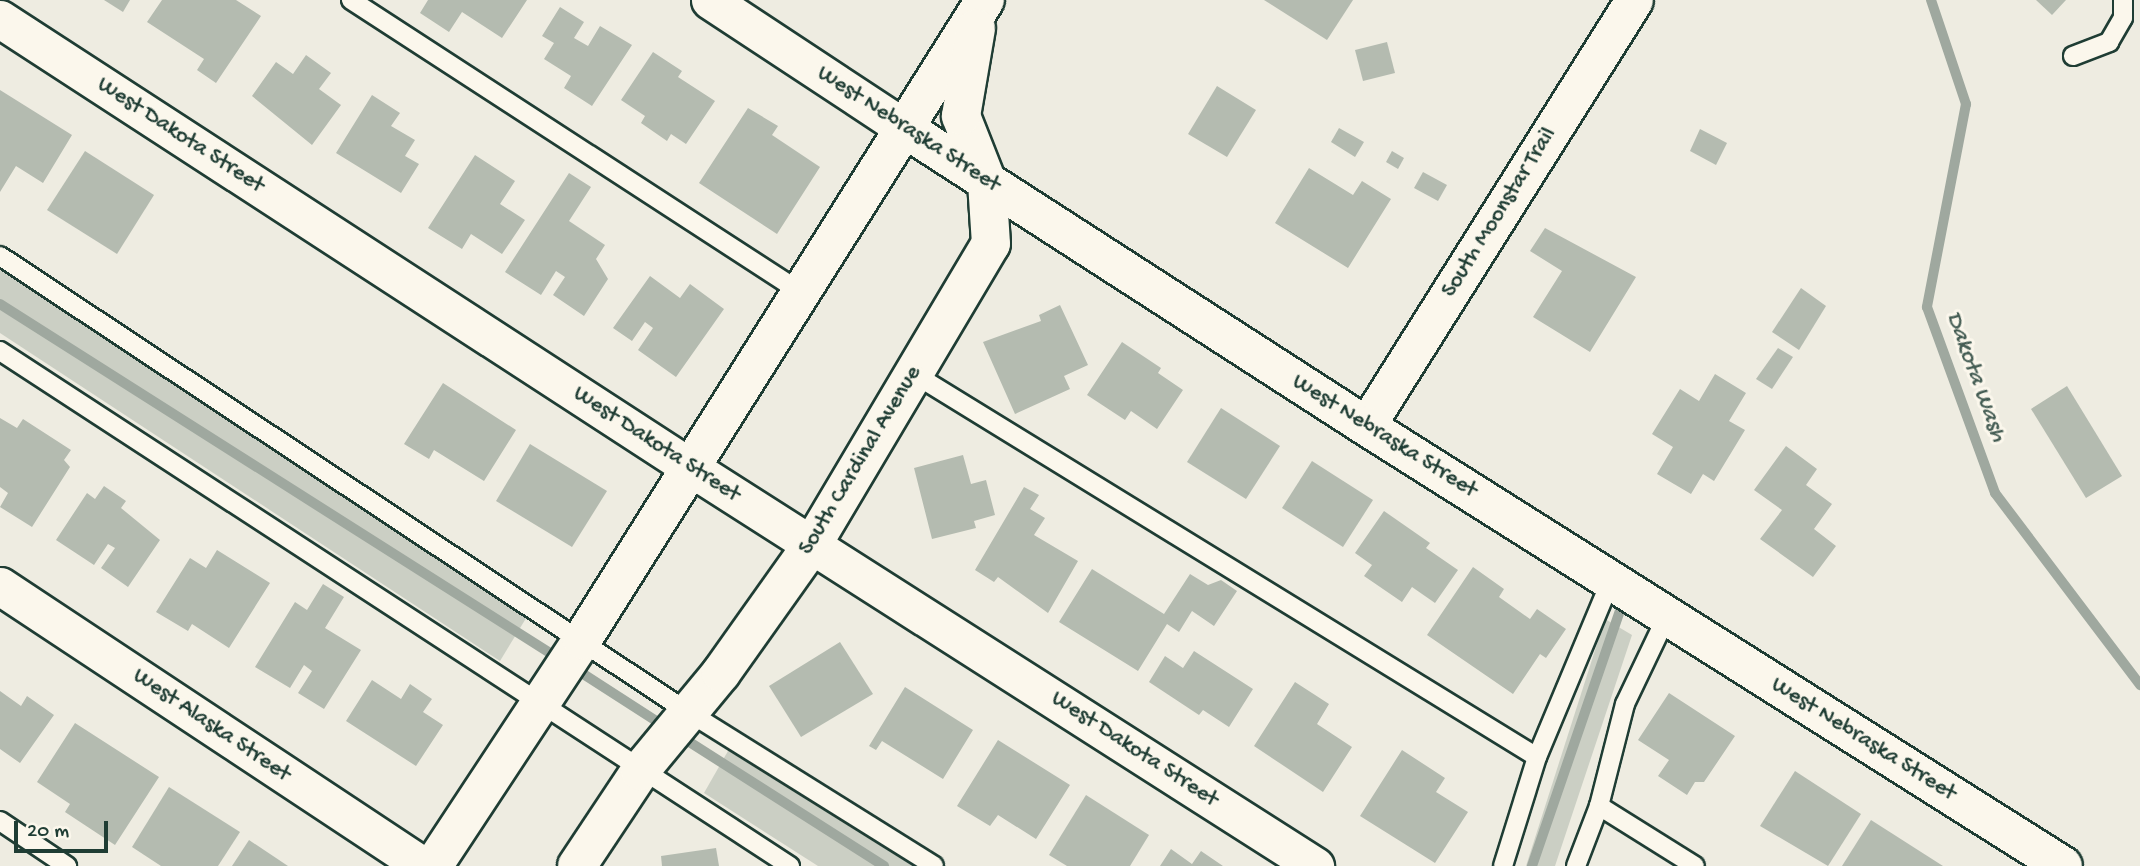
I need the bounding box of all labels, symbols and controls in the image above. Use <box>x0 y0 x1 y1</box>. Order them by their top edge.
street label: West Nebraska Street <box>811 60 1005 200</box>
street label: West Dakota Street <box>91 72 269 200</box>
street label: South Moonstar Trail <box>1437 123 1563 303</box>
water label: Dakota Wash <box>1938 308 2012 446</box>
street label: South Cardinal Avenue <box>794 361 928 561</box>
street label: West Nebraska Street <box>1286 369 1482 505</box>
street label: West Dakota Street <box>567 381 745 509</box>
street label: West Alaska Street <box>127 663 295 789</box>
street label: West Nebraska Street <box>1765 672 1961 808</box>
street label: West Dakota Street <box>1045 686 1223 814</box>
scale bar <box>18 806 112 850</box>
text: 20 m <box>27 820 69 845</box>

